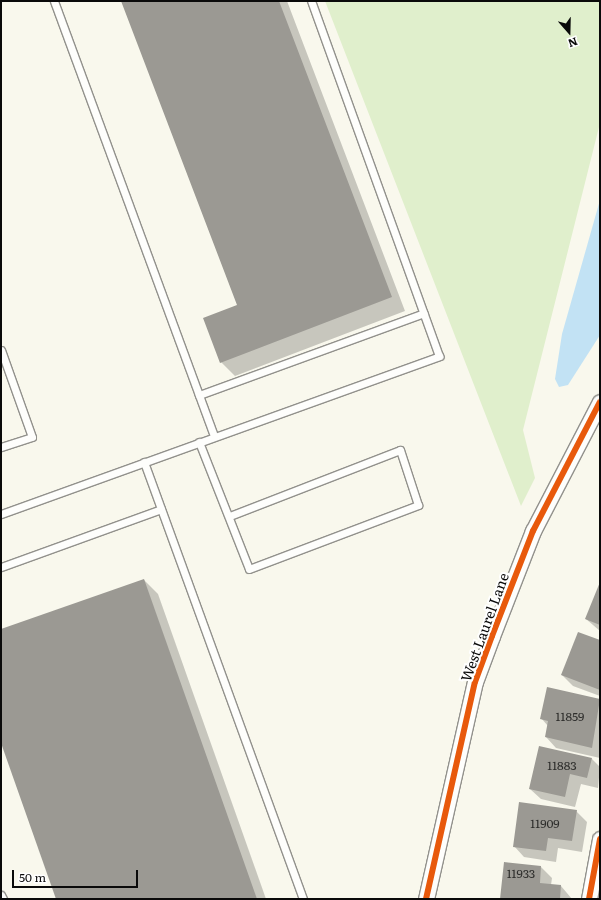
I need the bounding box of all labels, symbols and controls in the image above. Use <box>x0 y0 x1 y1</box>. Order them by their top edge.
north arrow <box>549 12 589 52</box>
text: N <box>566 34 580 52</box>
street label: West Laurel Lane <box>457 570 511 684</box>
house number: 11859 <box>556 710 584 724</box>
house number: 11883 <box>547 759 577 773</box>
house number: 11909 <box>530 817 560 831</box>
scale bar <box>14 862 140 888</box>
house number: 11933 <box>507 867 535 881</box>
text: 50 m <box>19 868 46 886</box>

